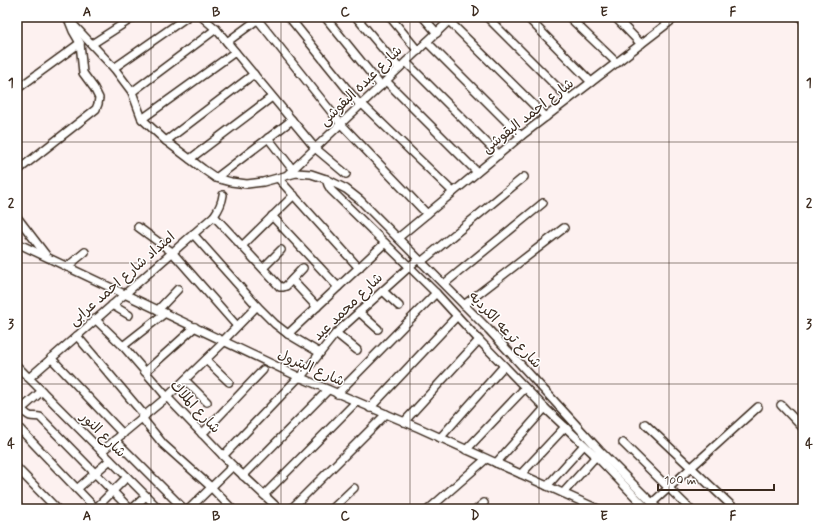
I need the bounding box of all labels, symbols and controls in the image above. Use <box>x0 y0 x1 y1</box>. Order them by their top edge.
text: A <box>83 4 91 21</box>
text: B <box>212 4 221 21</box>
text: C <box>340 4 350 21</box>
text: D <box>471 4 480 21</box>
text: E <box>600 4 608 21</box>
text: F <box>730 4 737 21</box>
street label: شارع عبده البقوشى <box>316 42 406 130</box>
street label: شارع احمد البقوشى <box>478 74 578 158</box>
text: 1 <box>8 75 14 92</box>
text: 1 <box>806 75 812 92</box>
text: 2 <box>8 195 15 212</box>
text: 2 <box>806 195 813 212</box>
street label: امتداد شارع احمد عرابى <box>65 228 179 330</box>
street label: شارع محمد عيد <box>309 269 387 345</box>
street label: شارع ترعه الكرديه <box>465 288 545 372</box>
text: 3 <box>8 316 14 333</box>
text: 3 <box>806 316 812 333</box>
street label: شارع البترول <box>275 345 347 391</box>
street label: شارع الملاك <box>166 377 224 437</box>
street label: شارع النور <box>76 408 130 462</box>
text: 4 <box>7 436 15 453</box>
text: 4 <box>805 436 813 453</box>
scale bar <box>658 466 774 492</box>
text: 100 m <box>664 473 696 489</box>
text: A <box>83 508 91 525</box>
text: B <box>212 508 221 525</box>
text: C <box>340 508 350 525</box>
text: D <box>471 508 480 525</box>
text: E <box>600 508 608 525</box>
text: F <box>730 508 737 525</box>

